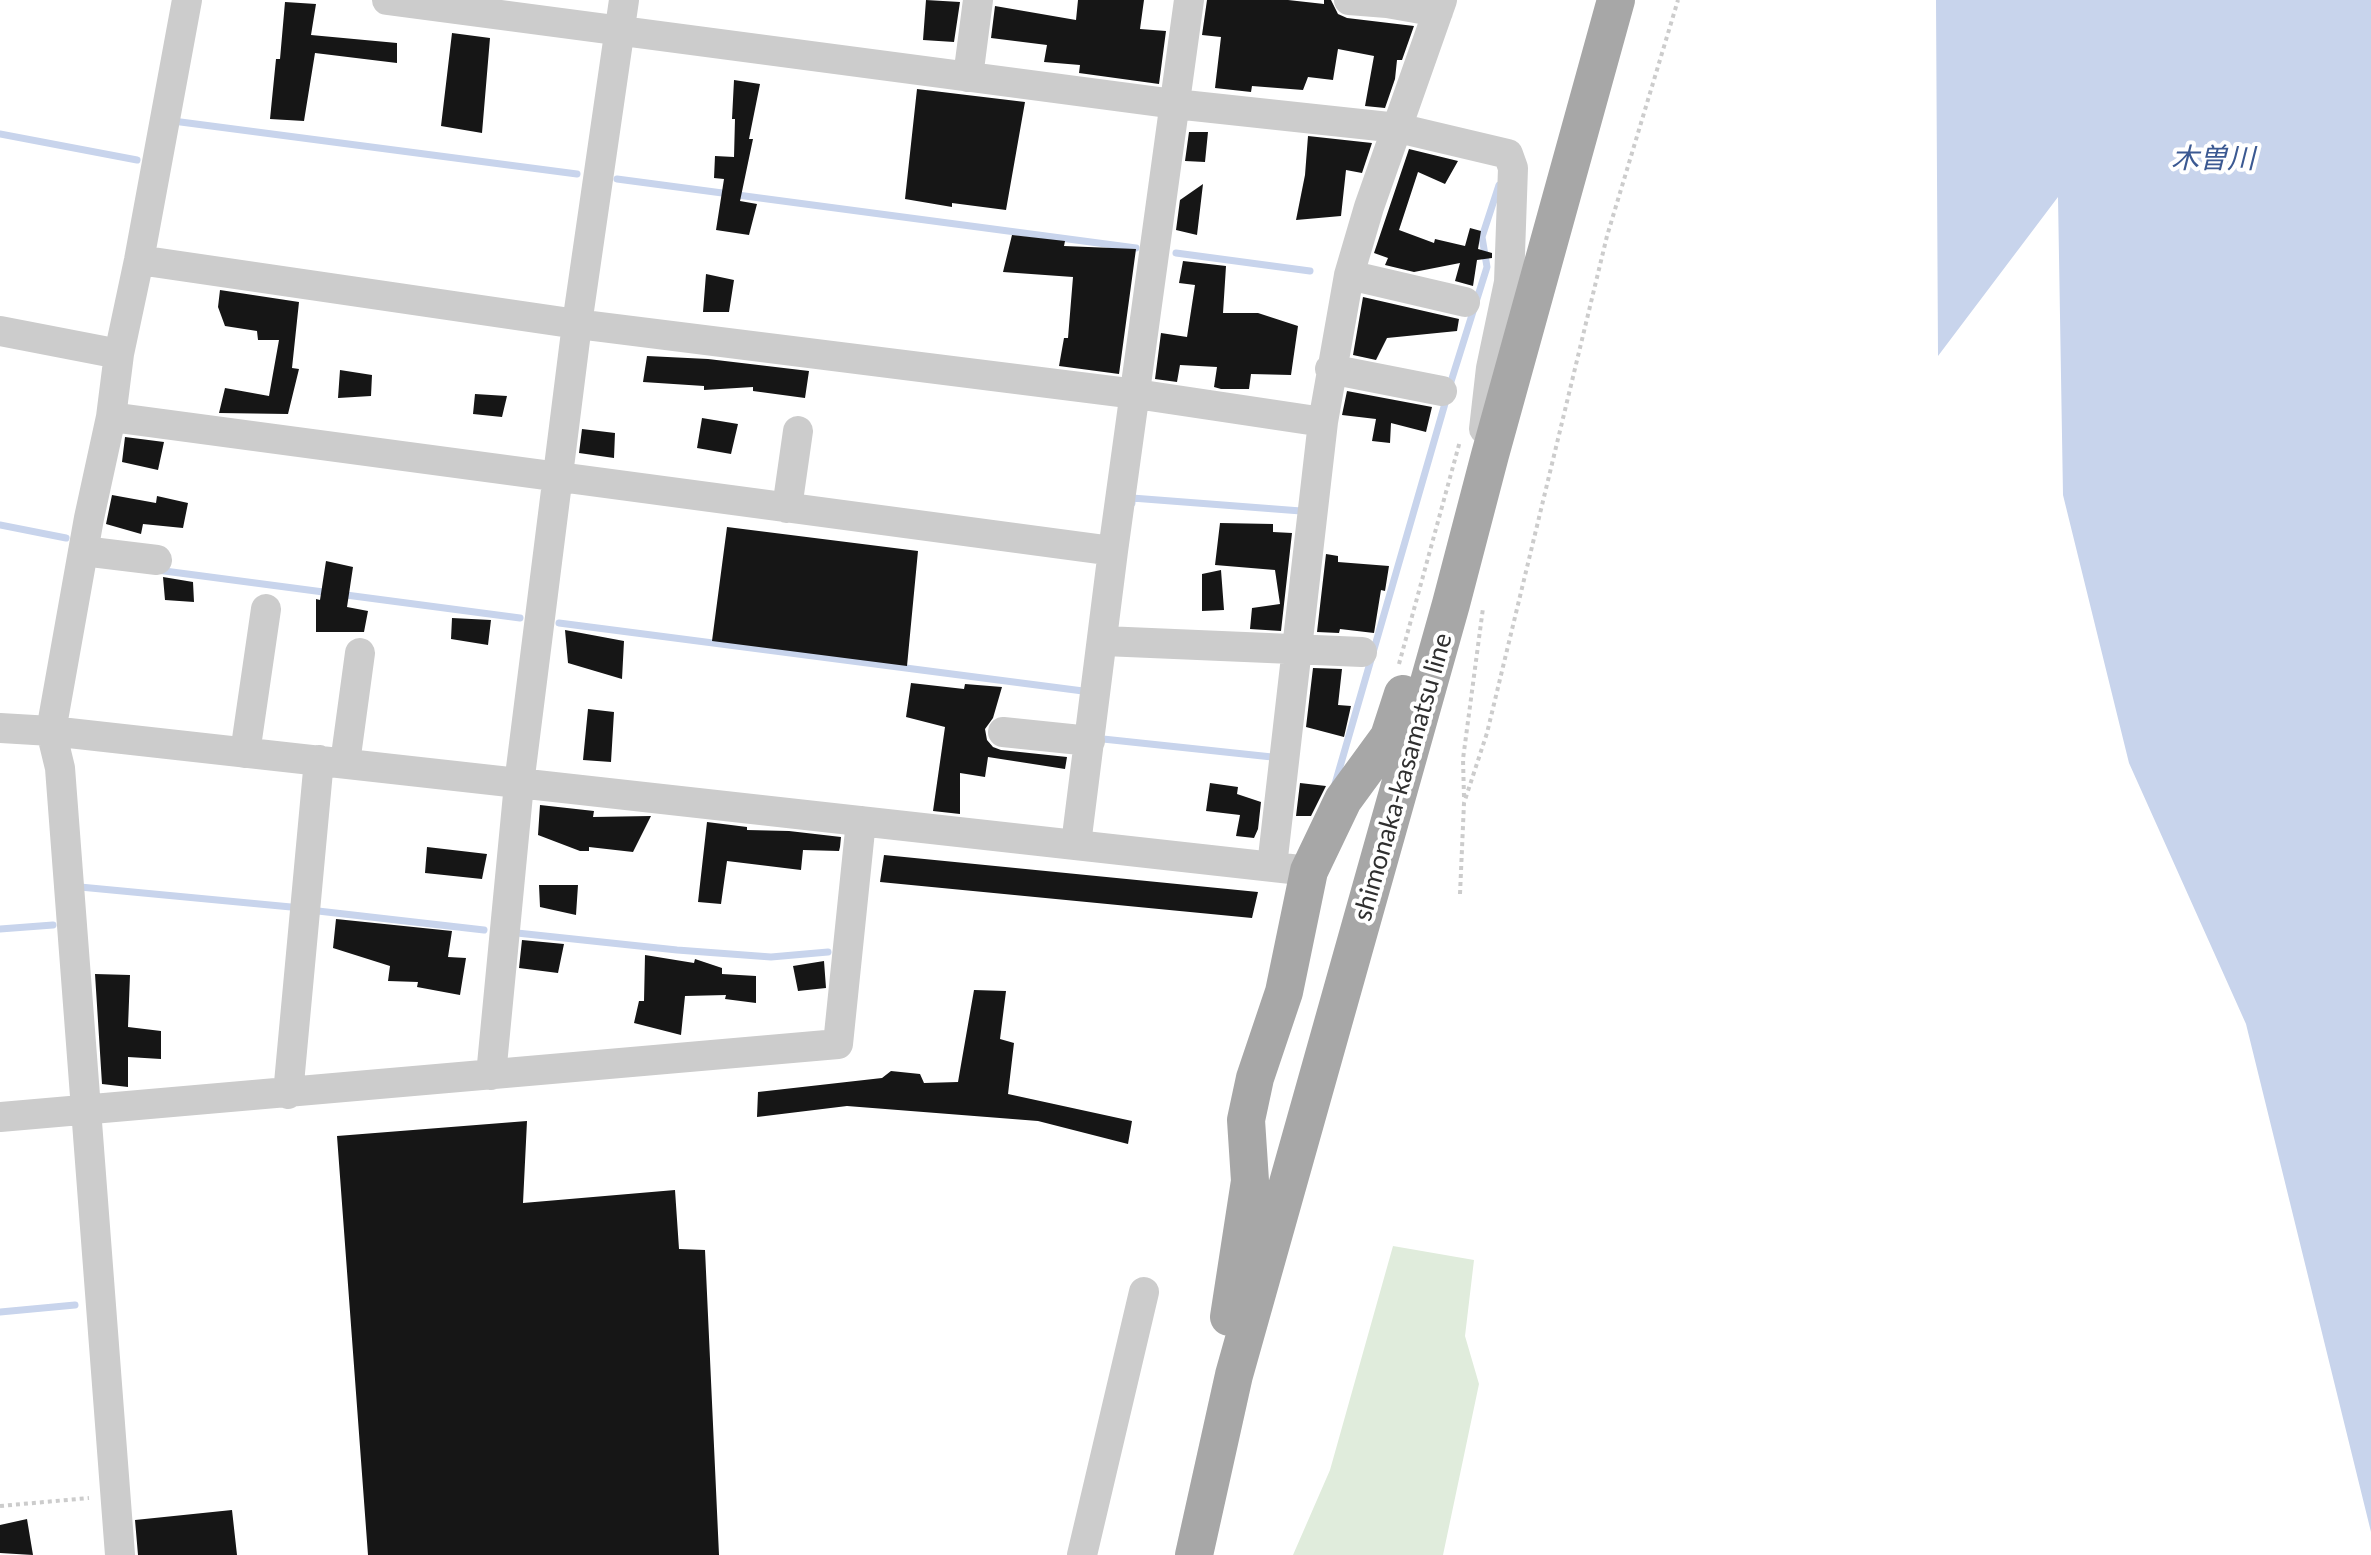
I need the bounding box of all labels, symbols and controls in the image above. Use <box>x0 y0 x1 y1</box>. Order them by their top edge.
water label: 木曽川 <box>2171 142 2255 176</box>
street label: shimonaka-kasamatsu line <box>1347 629 1459 925</box>

